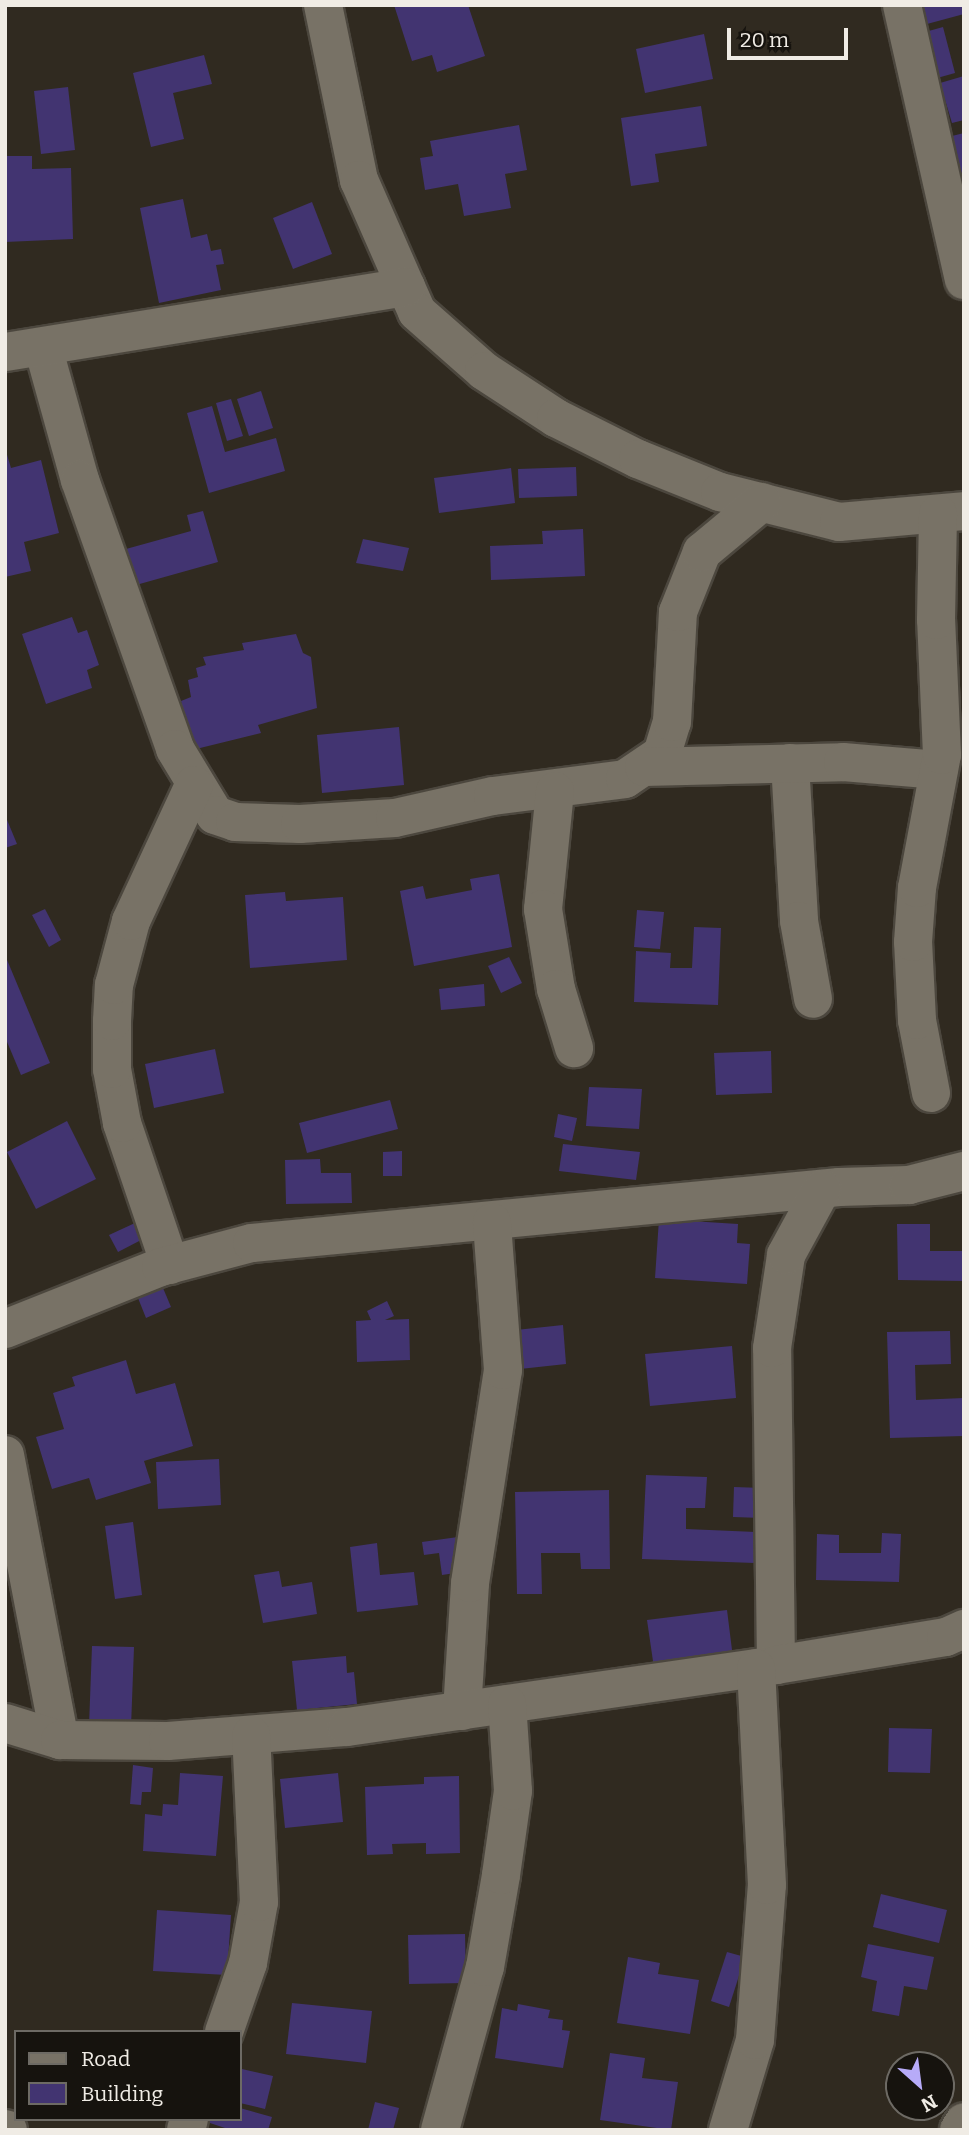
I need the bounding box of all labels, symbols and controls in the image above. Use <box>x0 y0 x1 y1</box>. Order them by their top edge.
scale bar <box>731 14 852 58</box>
text: 20 m <box>740 27 789 53</box>
legend <box>14 2030 242 2121</box>
text: Road <box>81 2046 130 2072</box>
north arrow <box>885 2051 955 2121</box>
text: Building <box>81 2081 163 2107</box>
text: N <box>917 2090 941 2117</box>

